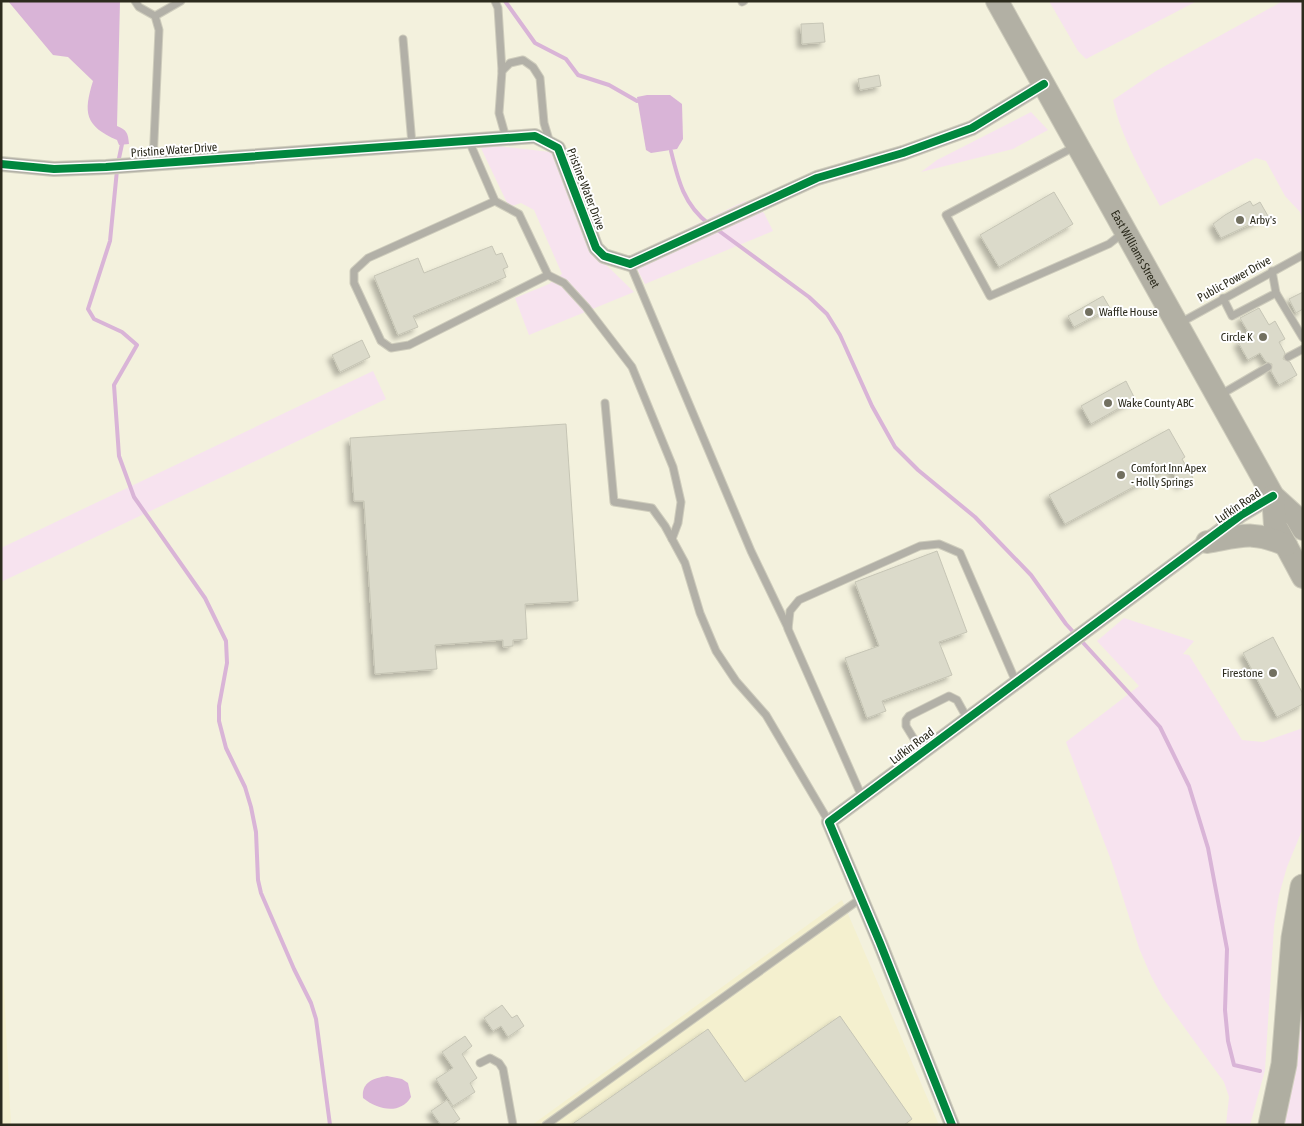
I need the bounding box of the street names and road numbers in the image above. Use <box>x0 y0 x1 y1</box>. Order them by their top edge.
street label: Pristine Water Drive <box>130 140 218 160</box>
street label: Pristine Water Drive <box>564 146 608 232</box>
street label: East Williams Street <box>1108 208 1163 291</box>
street label: Public Power Drive <box>1195 253 1273 305</box>
street label: Lufkin Road <box>1213 486 1263 526</box>
street label: Lufkin Road <box>887 725 937 767</box>

